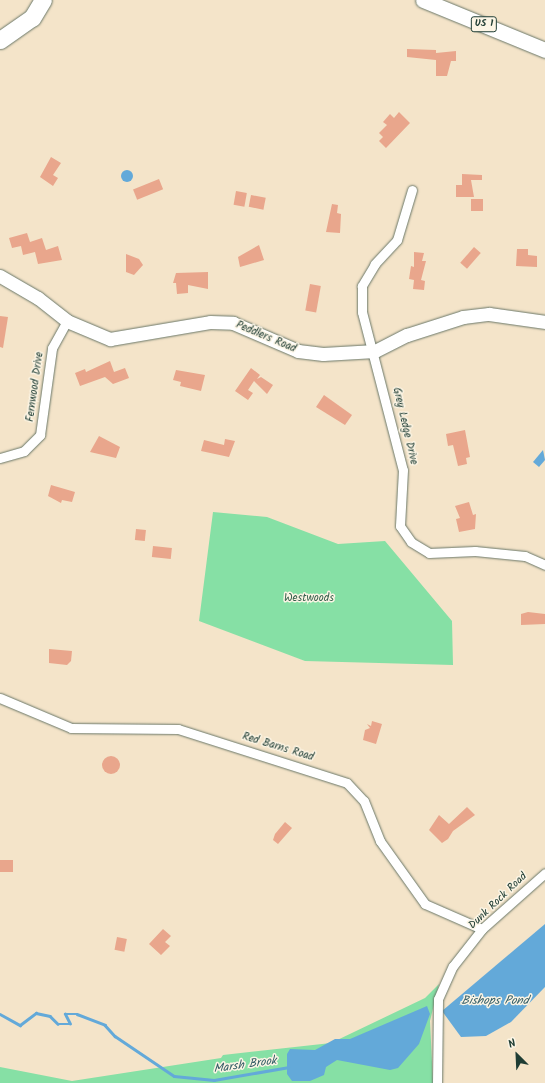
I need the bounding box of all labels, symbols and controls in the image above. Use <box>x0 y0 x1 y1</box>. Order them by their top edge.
road number: US 1 <box>470 16 498 32</box>
street label: Peddlers Road <box>234 318 298 356</box>
street label: Fernwood Drive <box>24 351 46 423</box>
street label: Grey Ledge Drive <box>390 386 420 466</box>
park label: Westwoods <box>284 591 334 605</box>
street label: Red Barns Road <box>241 730 315 764</box>
street label: Dunk Rock Road <box>466 870 530 932</box>
water label: Bishops Pond <box>461 994 529 1008</box>
text: N <box>505 1034 519 1054</box>
north arrow <box>497 1035 537 1075</box>
water label: Marsh Brook <box>213 1053 277 1077</box>

